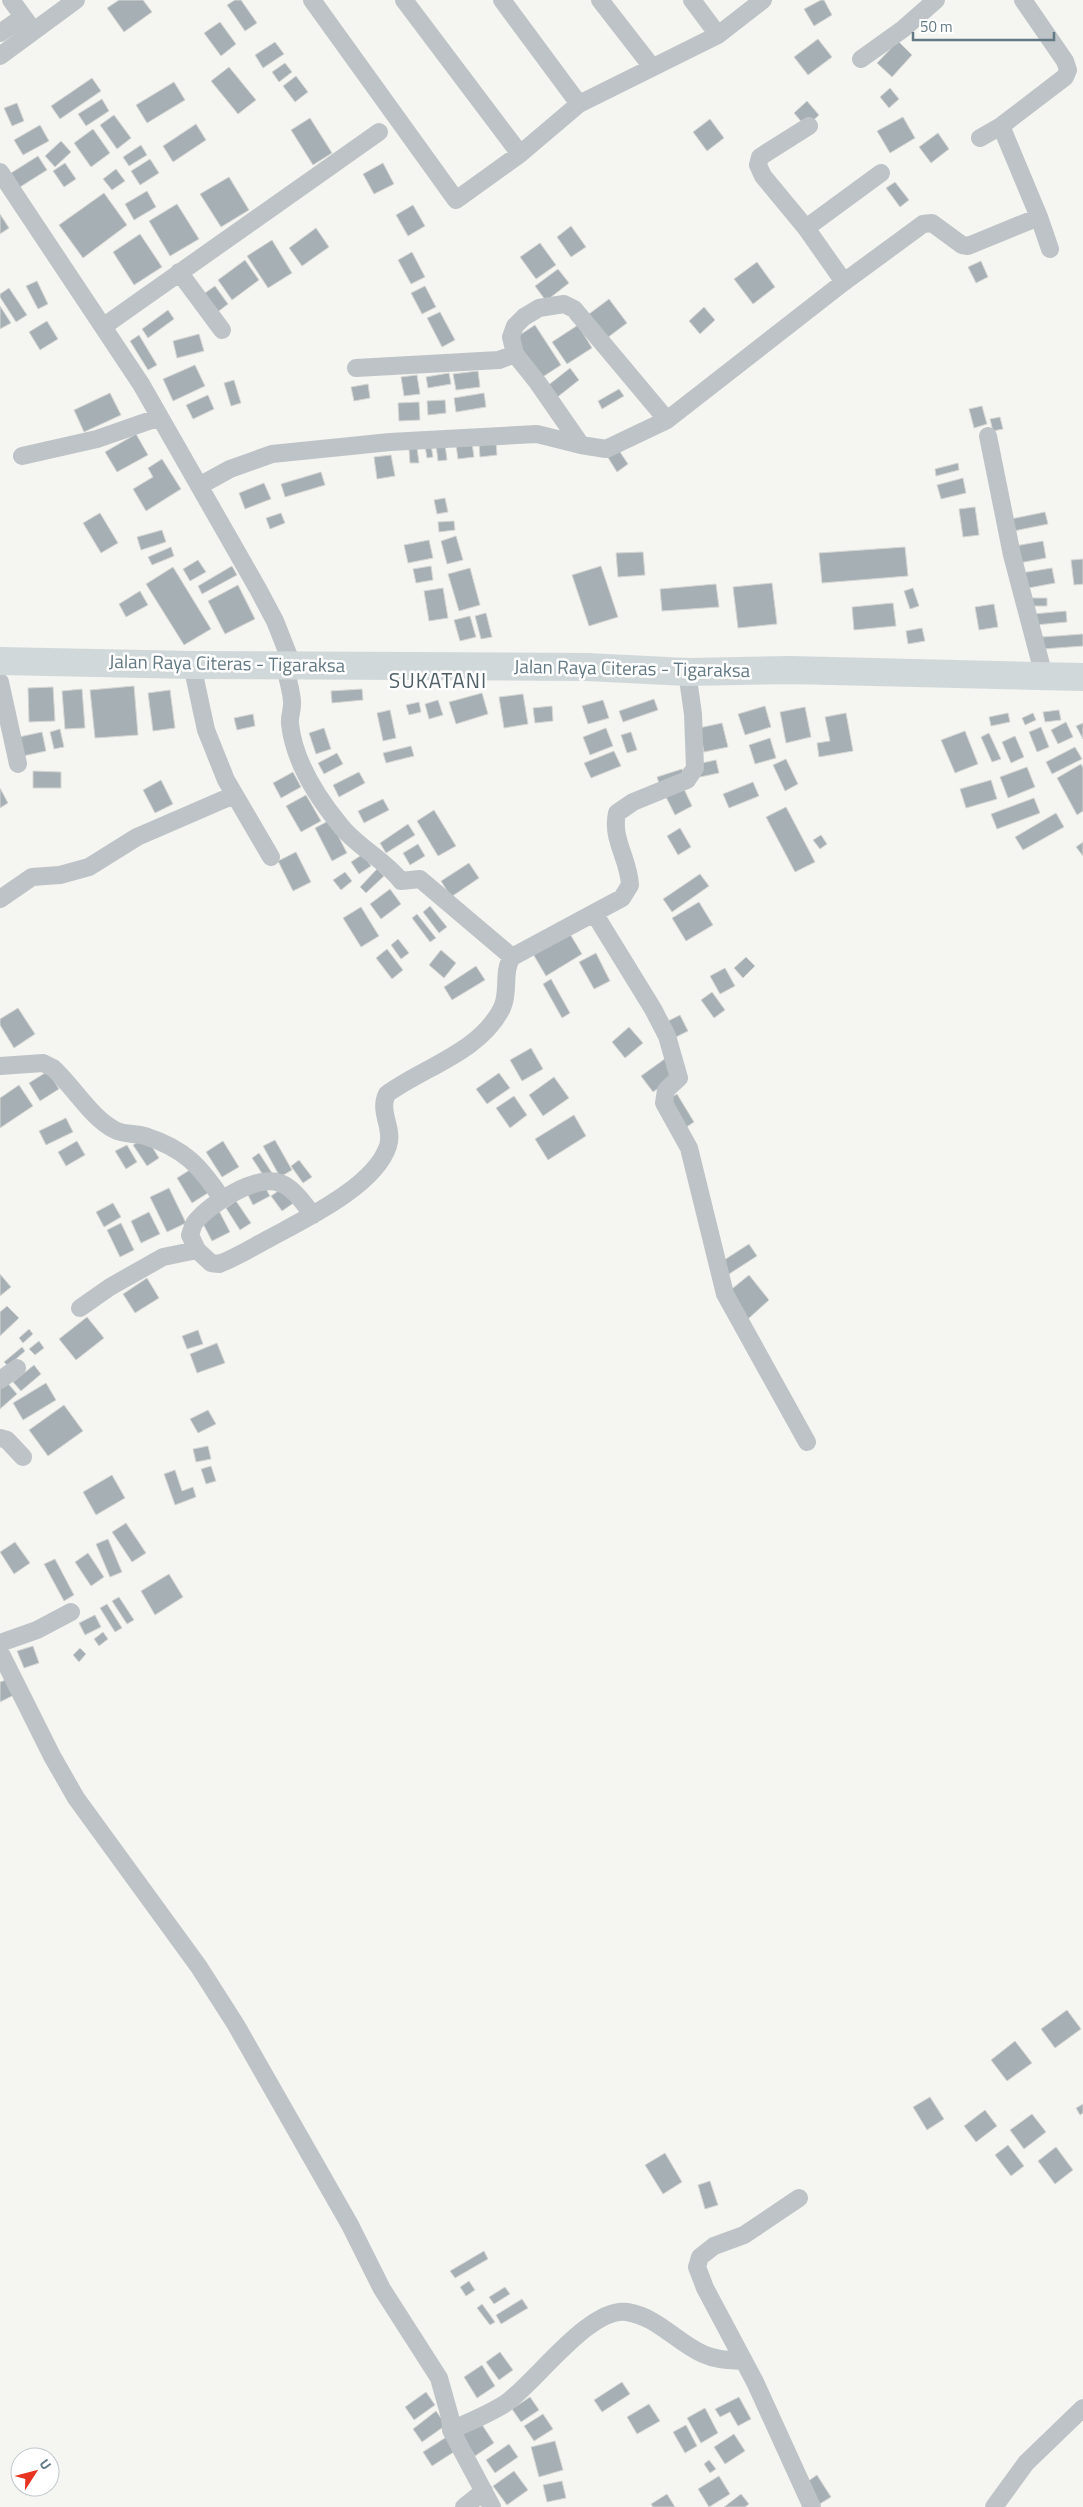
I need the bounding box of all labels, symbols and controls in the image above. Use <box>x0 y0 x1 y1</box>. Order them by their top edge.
scale bar <box>913 10 1054 42</box>
text: 50 m <box>920 15 953 38</box>
street label: Jalan Raya Citeras - Tigaraksa <box>109 646 346 679</box>
street label: Jalan Raya Citeras - Tigaraksa <box>514 651 751 684</box>
district label: SUKATANI <box>389 664 487 696</box>
north arrow <box>10 2447 60 2497</box>
text: U <box>35 2454 57 2474</box>

